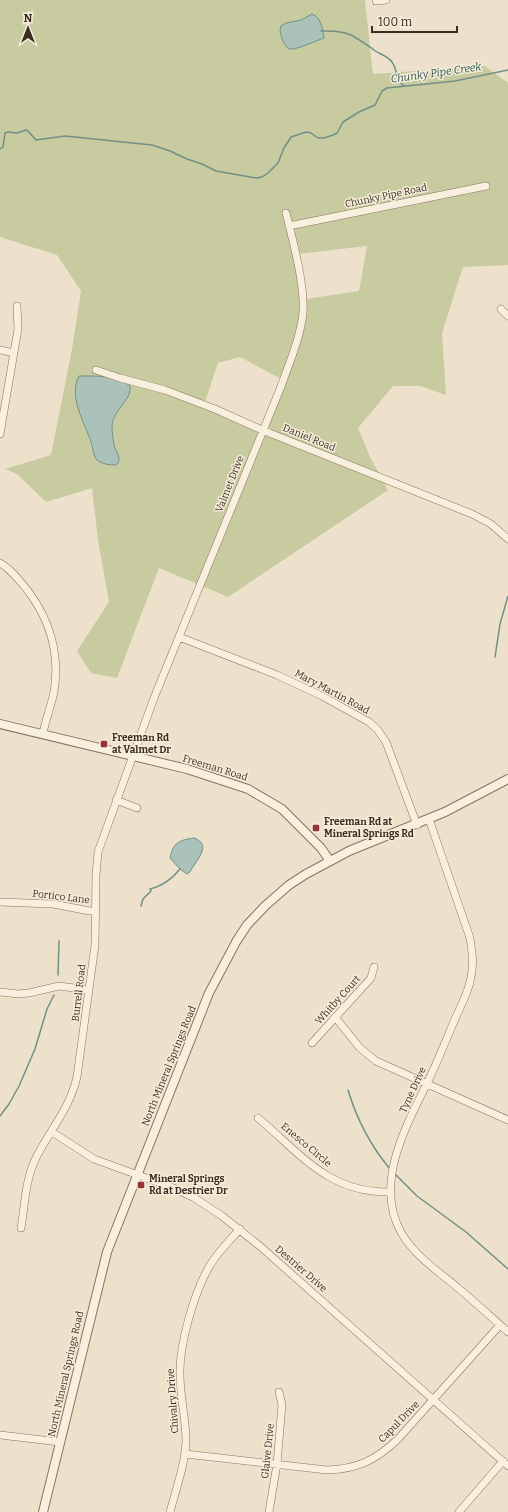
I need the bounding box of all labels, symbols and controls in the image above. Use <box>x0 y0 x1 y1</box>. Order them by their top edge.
north arrow <box>8 8 48 48</box>
scale bar <box>372 8 457 34</box>
text: N <box>24 12 33 25</box>
text: 100 m <box>378 15 413 29</box>
water label: Chunky Pipe Creek <box>390 60 483 86</box>
street label: Chunky Pipe Road <box>344 181 428 211</box>
street label: Daniel Road <box>281 422 337 454</box>
street label: Valmet Drive <box>213 454 247 514</box>
street label: Mary Martin Road <box>292 667 372 717</box>
place label: Freeman Rd at Valmet Dr <box>112 732 171 756</box>
marker: Freeman Rd at Valmet Dr <box>99 739 109 749</box>
street label: Freeman Road <box>181 752 249 784</box>
place label: Freeman Rd at Mineral Springs Rd <box>324 816 414 840</box>
marker: Freeman Rd at Mineral Springs Rd <box>311 823 321 833</box>
street label: Portico Lane <box>32 888 90 906</box>
street label: Burrell Road <box>70 964 88 1022</box>
street label: Whitby Court <box>313 973 363 1027</box>
street label: North Mineral Springs Road <box>139 1004 199 1128</box>
street label: Tyne Drive <box>397 1065 429 1115</box>
street label: Enesco Circle <box>278 1120 334 1170</box>
place label: Mineral Springs Rd at Destrier Dr <box>149 1173 228 1197</box>
marker: Mineral Springs Rd at Destrier Dr <box>136 1180 146 1190</box>
street label: Destrier Drive <box>273 1243 329 1295</box>
street label: North Mineral Springs Road <box>46 1310 86 1438</box>
street label: Chivalry Drive <box>165 1368 181 1434</box>
street label: Capul Drive <box>376 1399 422 1445</box>
street label: Glaive Drive <box>259 1423 277 1479</box>

